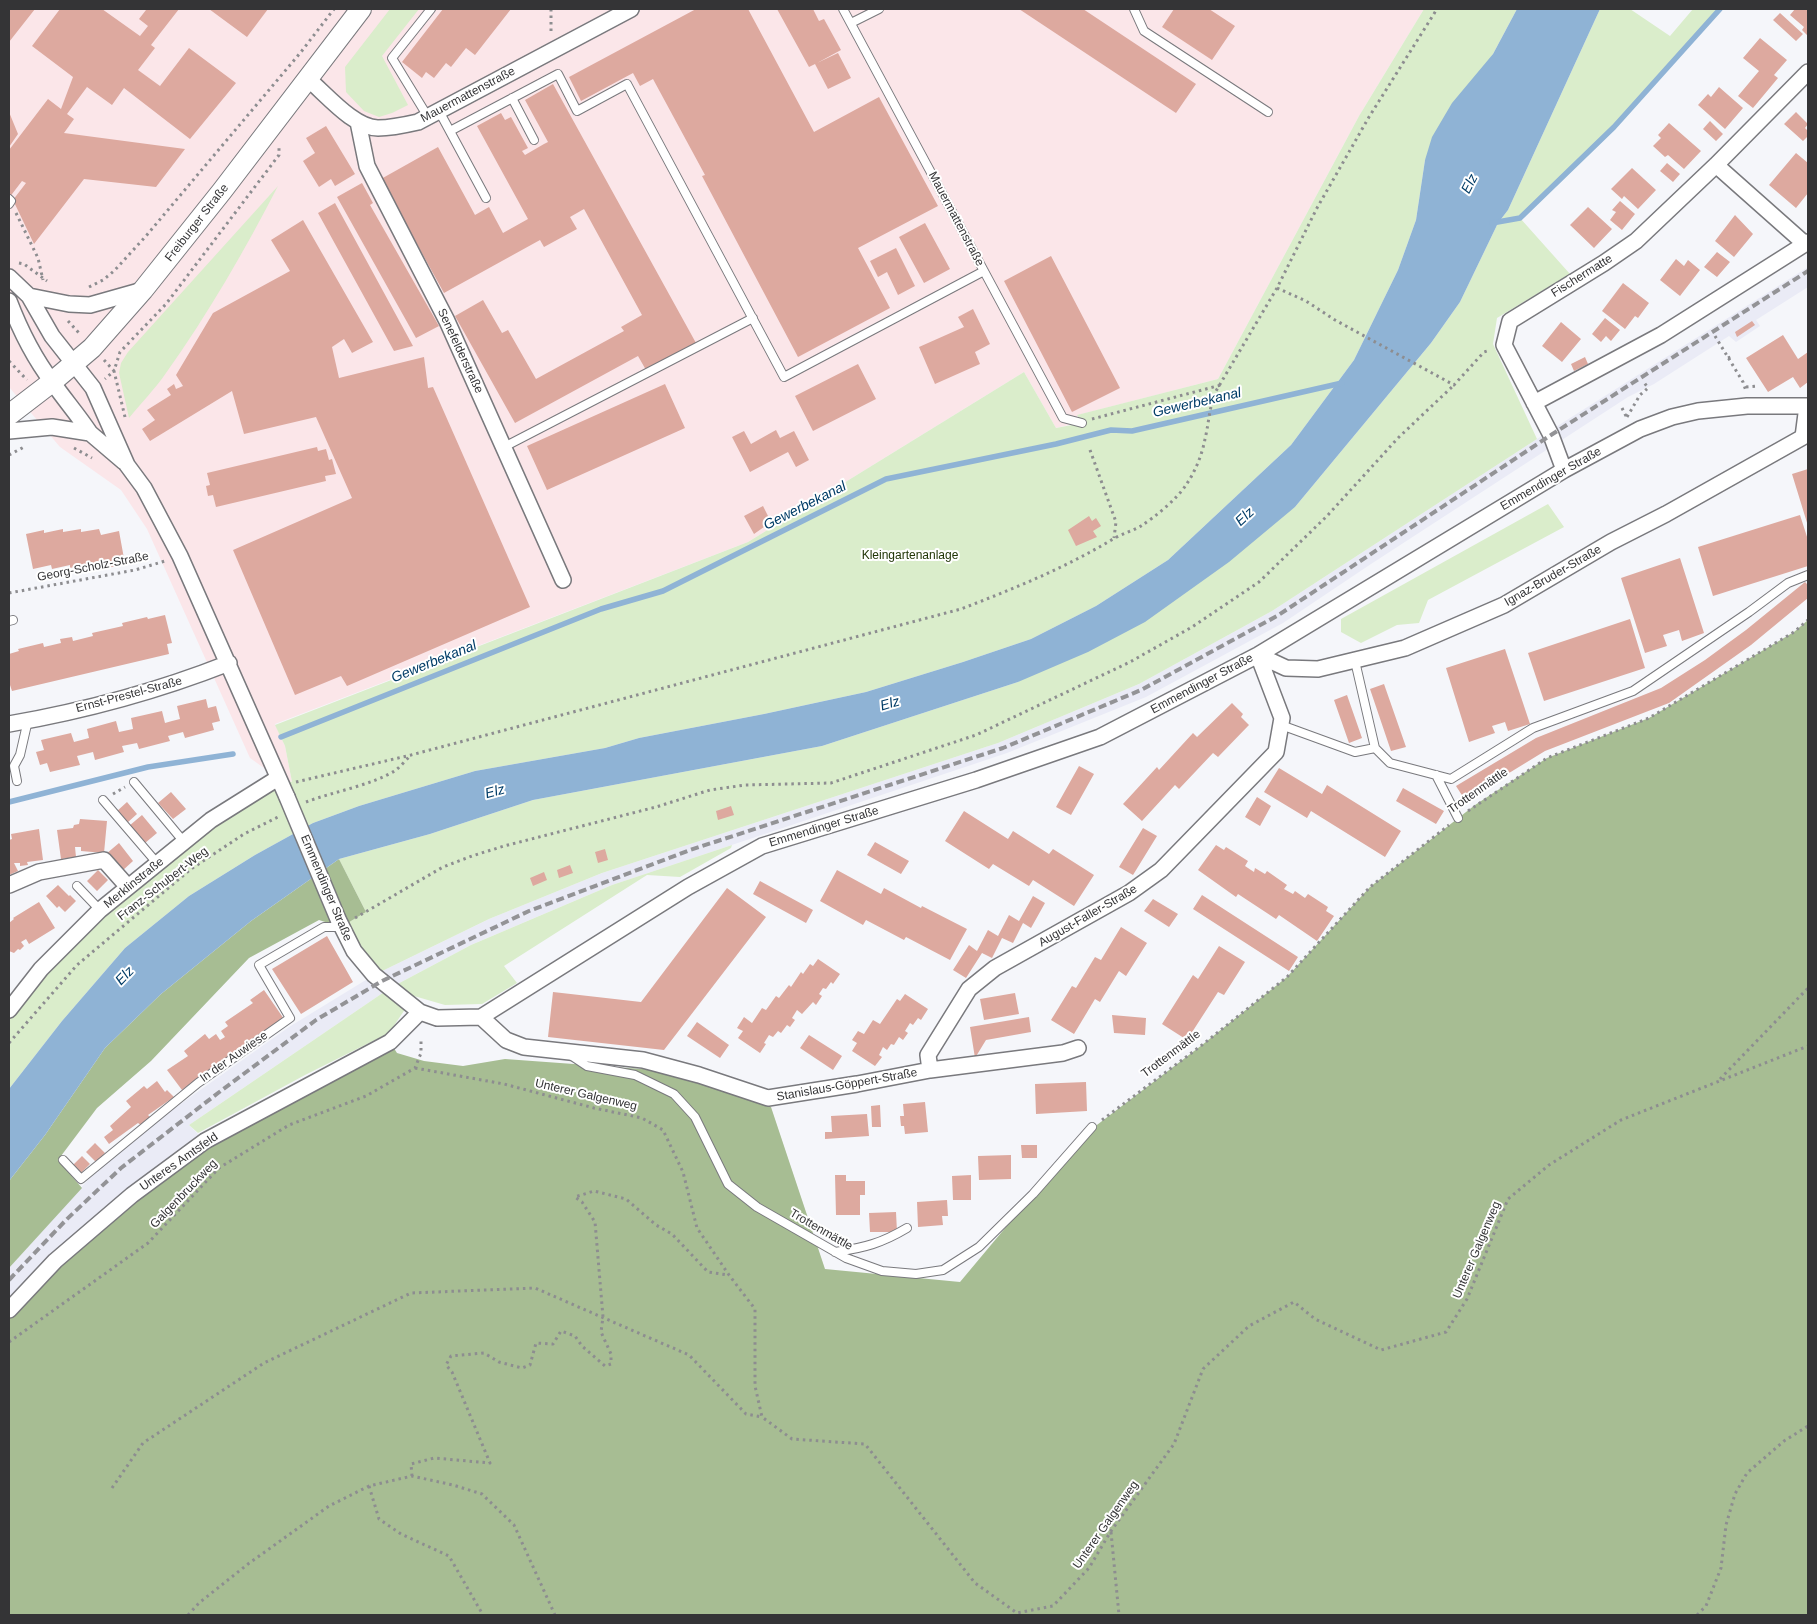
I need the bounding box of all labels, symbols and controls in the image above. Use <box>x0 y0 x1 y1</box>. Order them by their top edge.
street label: Mauermattenstraße <box>418 64 518 126</box>
street label: Mauermattenstraße <box>925 169 987 269</box>
water label: Elz <box>1458 172 1482 196</box>
street label: Freiburger Straße <box>162 181 232 265</box>
street label: Fischermatte <box>1549 252 1615 300</box>
street label: Senefelderstraße <box>434 306 486 396</box>
water label: Gewerbekanal <box>1151 385 1243 421</box>
street label: Emmendinger Straße <box>1498 444 1604 514</box>
water label: Gewerbekanal <box>761 478 849 534</box>
water label: Elz <box>1232 504 1258 530</box>
street label: Ignaz-Bruder-Straße <box>1502 542 1604 610</box>
street label: Georg-Scholz-Straße <box>36 549 150 585</box>
park label: Kleingartenanlage <box>862 549 958 563</box>
water label: Gewerbekanal <box>389 637 479 687</box>
street label: Emmendinger Straße <box>1148 651 1256 717</box>
street label: Ernst-Prestel-Straße <box>74 674 184 716</box>
water label: Elz <box>878 693 902 715</box>
street label: Trottenmättle <box>1445 765 1511 817</box>
water label: Elz <box>483 781 507 803</box>
street label: Emmendinger Straße <box>767 803 881 851</box>
street label: Emmendinger Straße <box>297 833 355 943</box>
street label: Franz-Schubert-Weg <box>115 844 211 924</box>
street label: Merklinstraße <box>101 855 167 911</box>
street label: August-Faller-Straße <box>1036 882 1140 950</box>
water label: Elz <box>112 963 138 989</box>
street label: Trottenmättle <box>1139 1027 1203 1081</box>
street label: In der Auwiese <box>197 1028 271 1086</box>
street label: Stanislaus-Göppert-Straße <box>775 1066 919 1104</box>
street label: Unterer Galgenweg <box>534 1076 638 1114</box>
street label: Unteres Amtsfeld <box>137 1130 221 1194</box>
street label: Galgenbruckweg <box>148 1157 220 1231</box>
street label: Unterer Galgenweg <box>1450 1199 1504 1301</box>
street label: Trottenmättle <box>787 1206 855 1254</box>
street label: Unterer Galgenweg <box>1070 1478 1142 1572</box>

